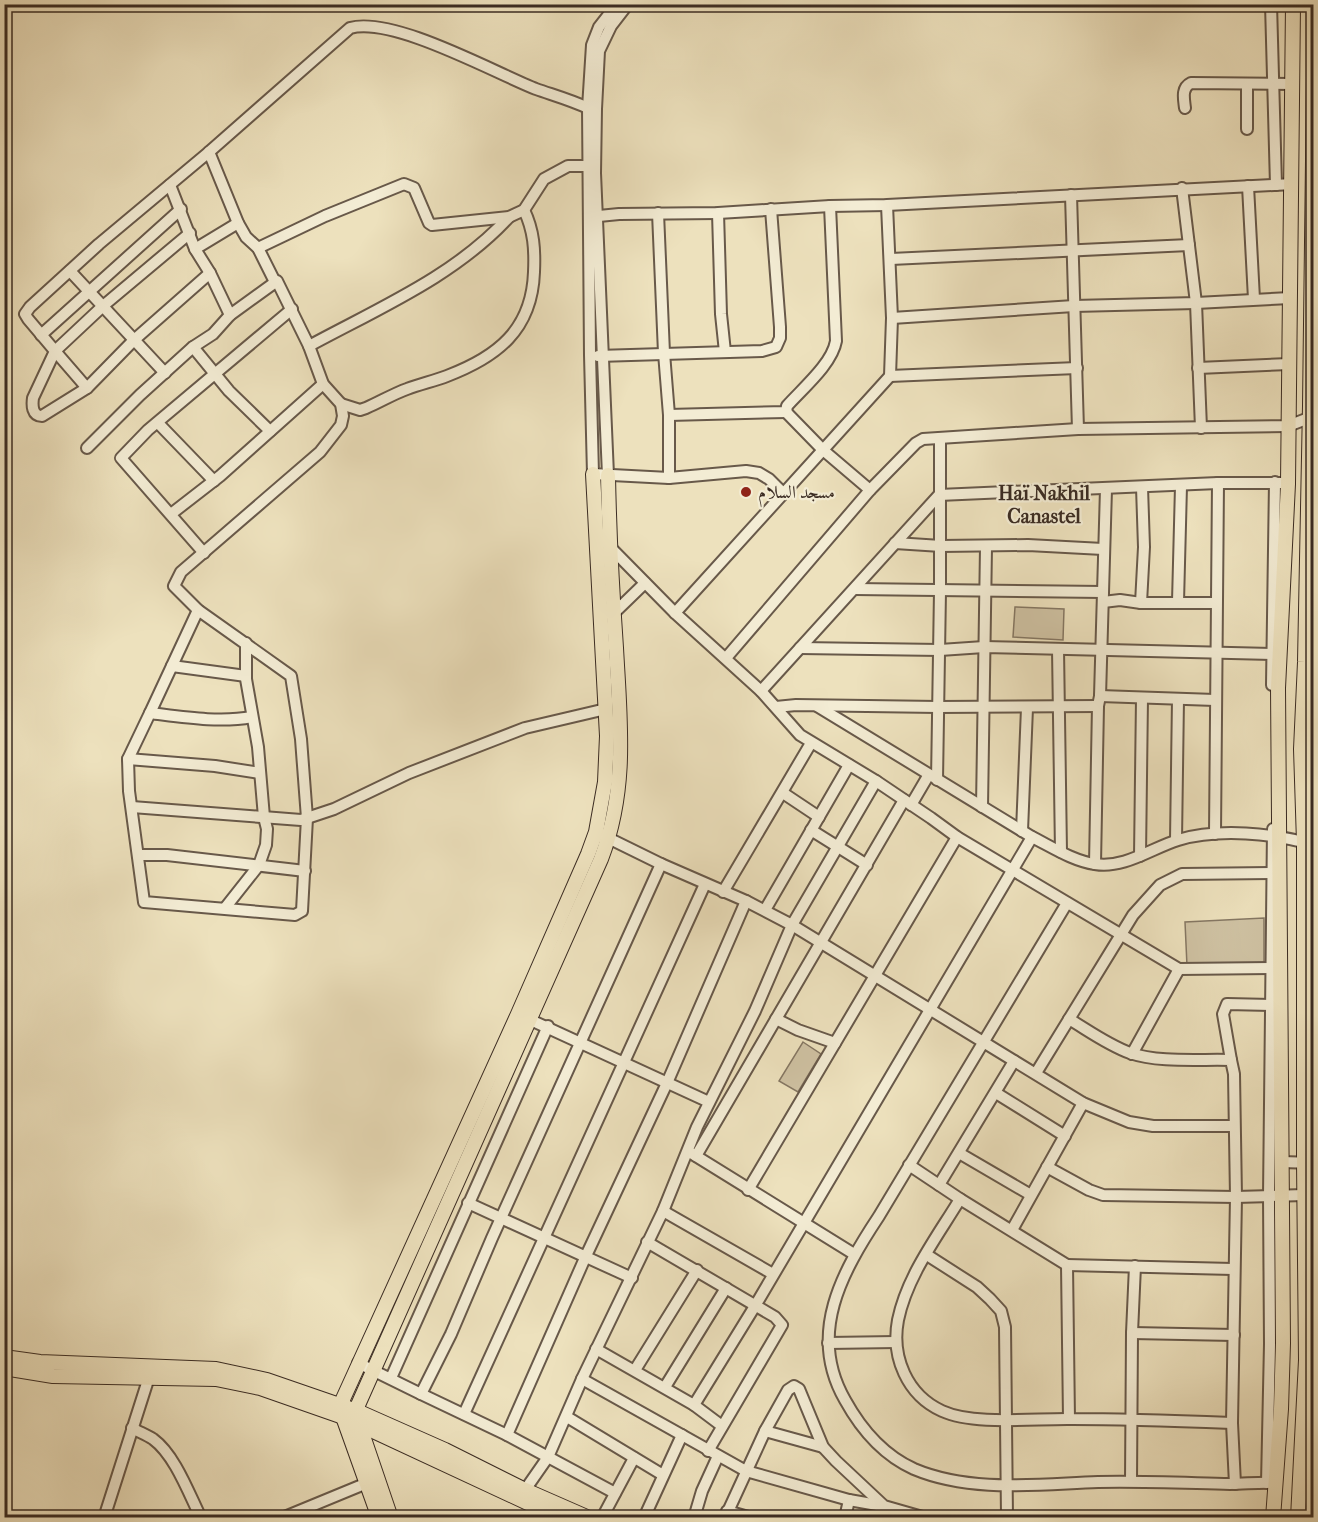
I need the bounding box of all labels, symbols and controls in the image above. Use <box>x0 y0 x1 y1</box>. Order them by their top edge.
place label: مسجد السلام <box>758 482 835 508</box>
district label: Haï Nakhil Canastel <box>998 482 1091 528</box>
marker: مسجد السلام <box>739 485 753 499</box>

